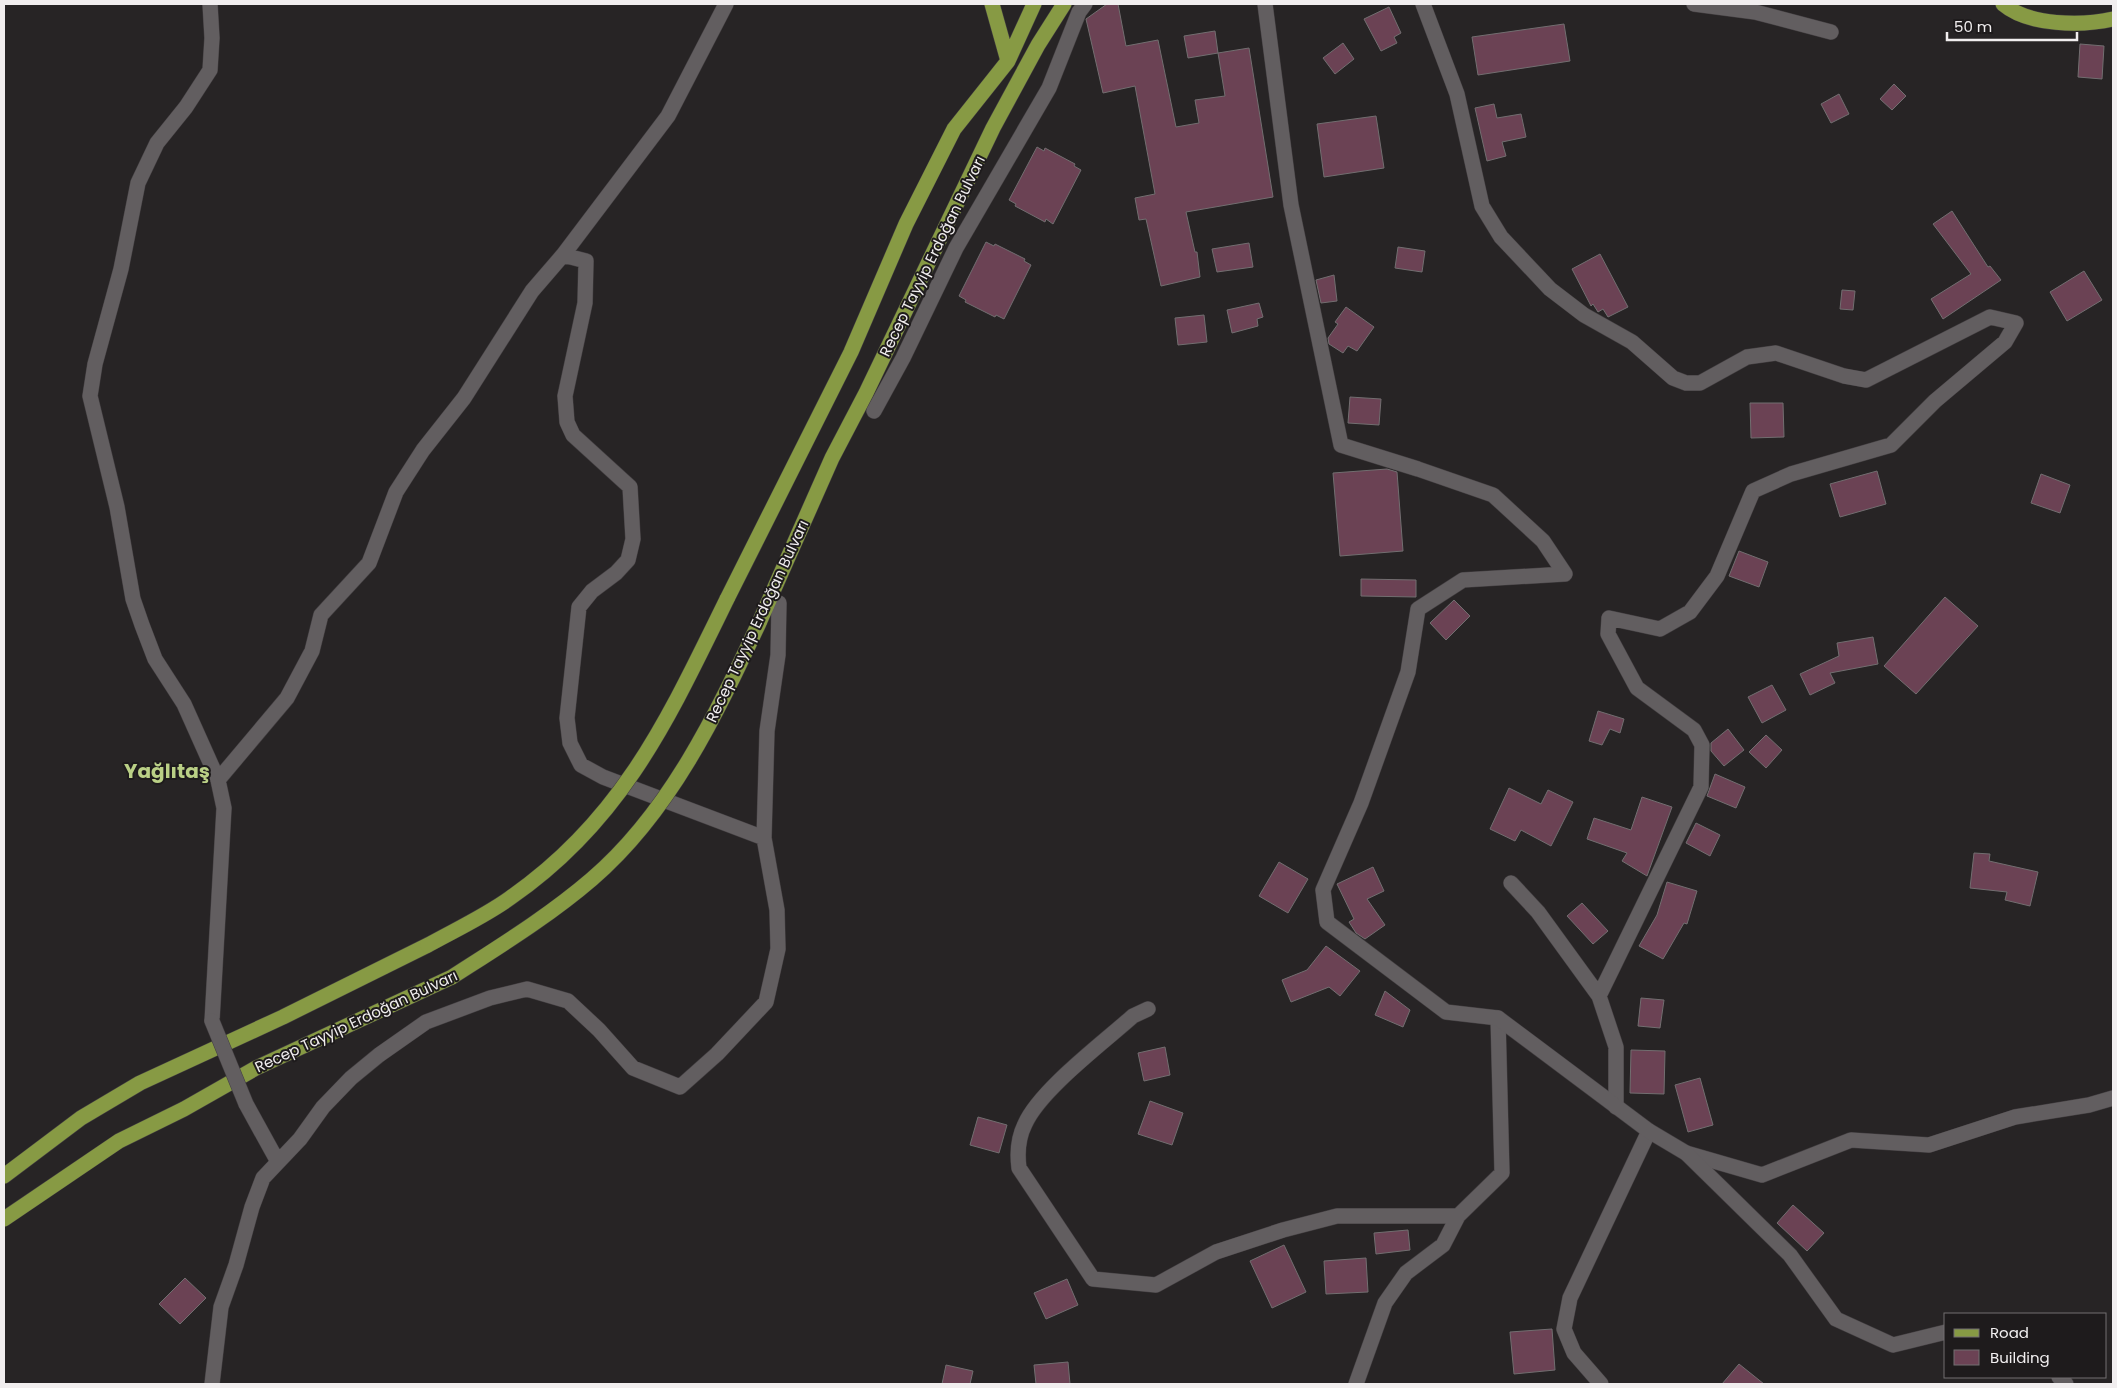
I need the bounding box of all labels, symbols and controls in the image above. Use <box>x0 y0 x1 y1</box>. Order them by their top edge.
scale bar <box>1947 10 2077 42</box>
text: 50 m <box>1954 16 1992 37</box>
street label: Recep Tayyip Erdoğan Bulvarı <box>874 152 990 360</box>
street label: Recep Tayyip Erdoğan Bulvarı <box>701 516 813 726</box>
district label: Yağlıtaş <box>124 757 210 785</box>
street label: Recep Tayyip Erdoğan Bulvarı <box>251 965 461 1077</box>
legend <box>1944 1313 2107 1378</box>
text: Road <box>1990 1322 2029 1343</box>
text: Building <box>1990 1347 2050 1368</box>

